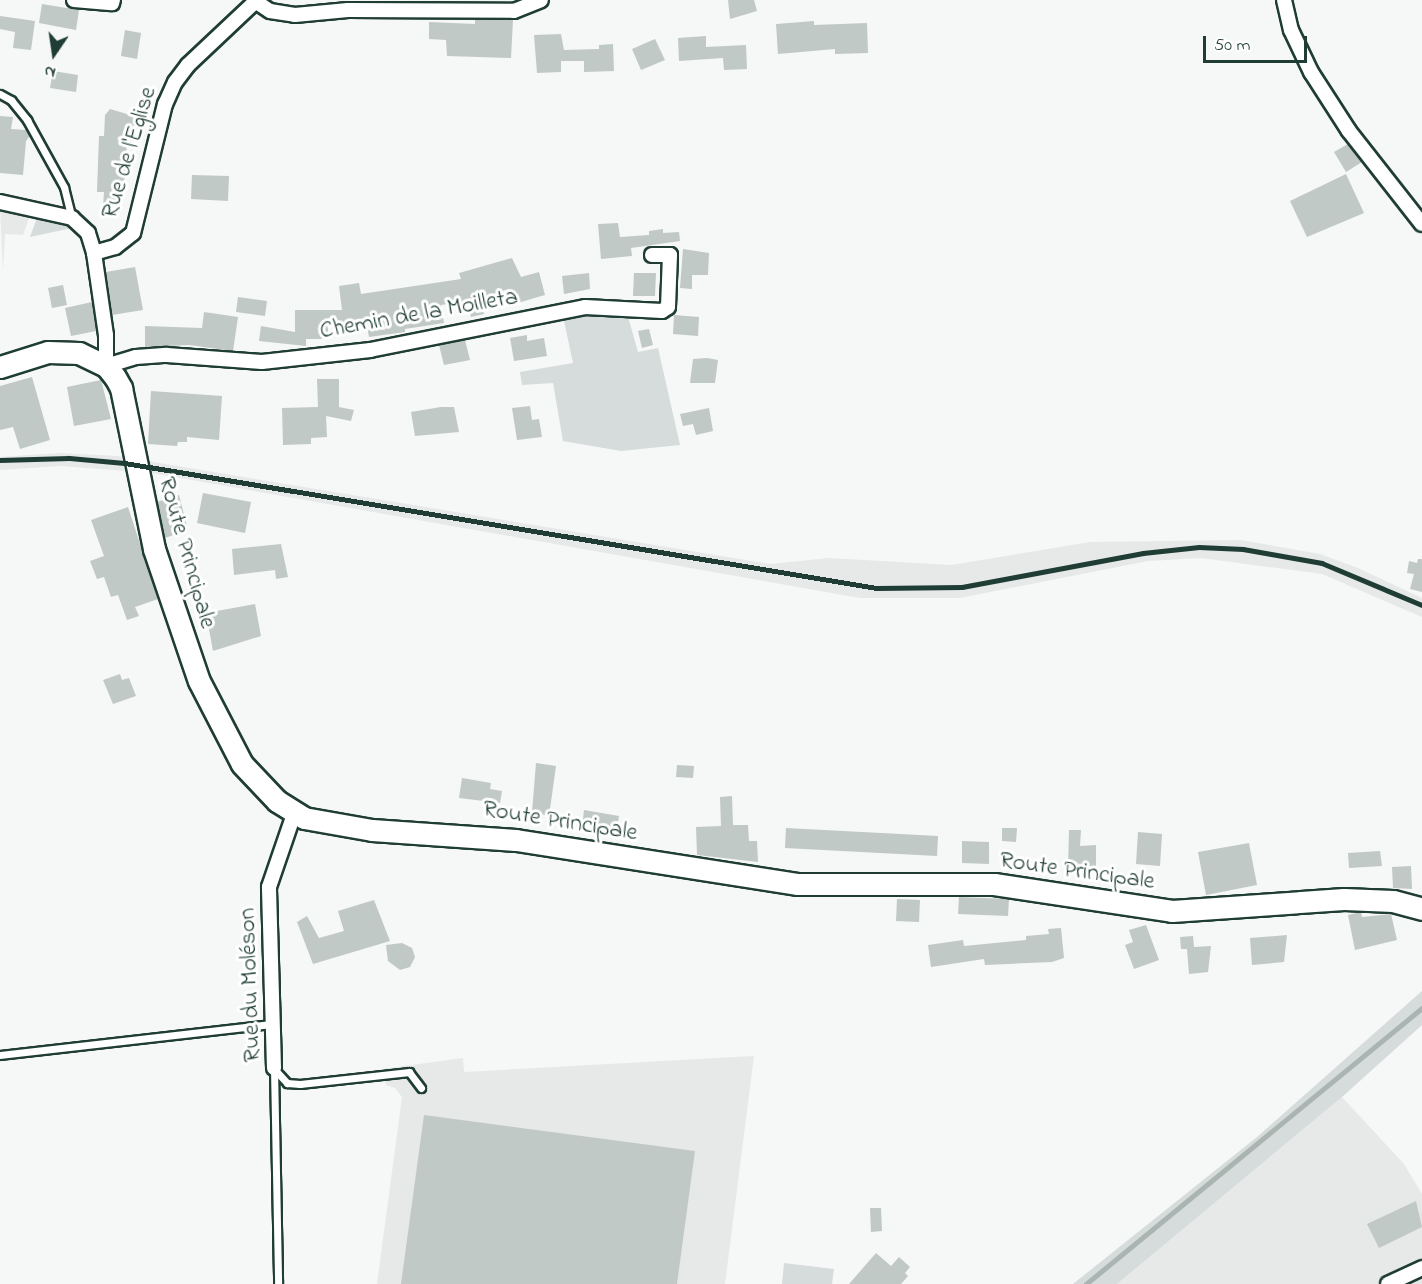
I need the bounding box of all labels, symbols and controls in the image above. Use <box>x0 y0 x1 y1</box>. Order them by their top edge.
north arrow <box>24 24 84 84</box>
scale bar <box>1206 24 1310 62</box>
text: 50 m <box>1214 33 1251 59</box>
text: N <box>42 59 58 84</box>
street label: Rue de l'Eglise <box>96 84 164 222</box>
street label: Chemin de la Moilleta <box>318 283 520 347</box>
street label: Route Principale <box>151 474 221 632</box>
street label: Route Principale <box>481 796 639 848</box>
street label: Route Principale <box>998 847 1156 897</box>
street label: Rue du Moléson <box>234 907 268 1063</box>

